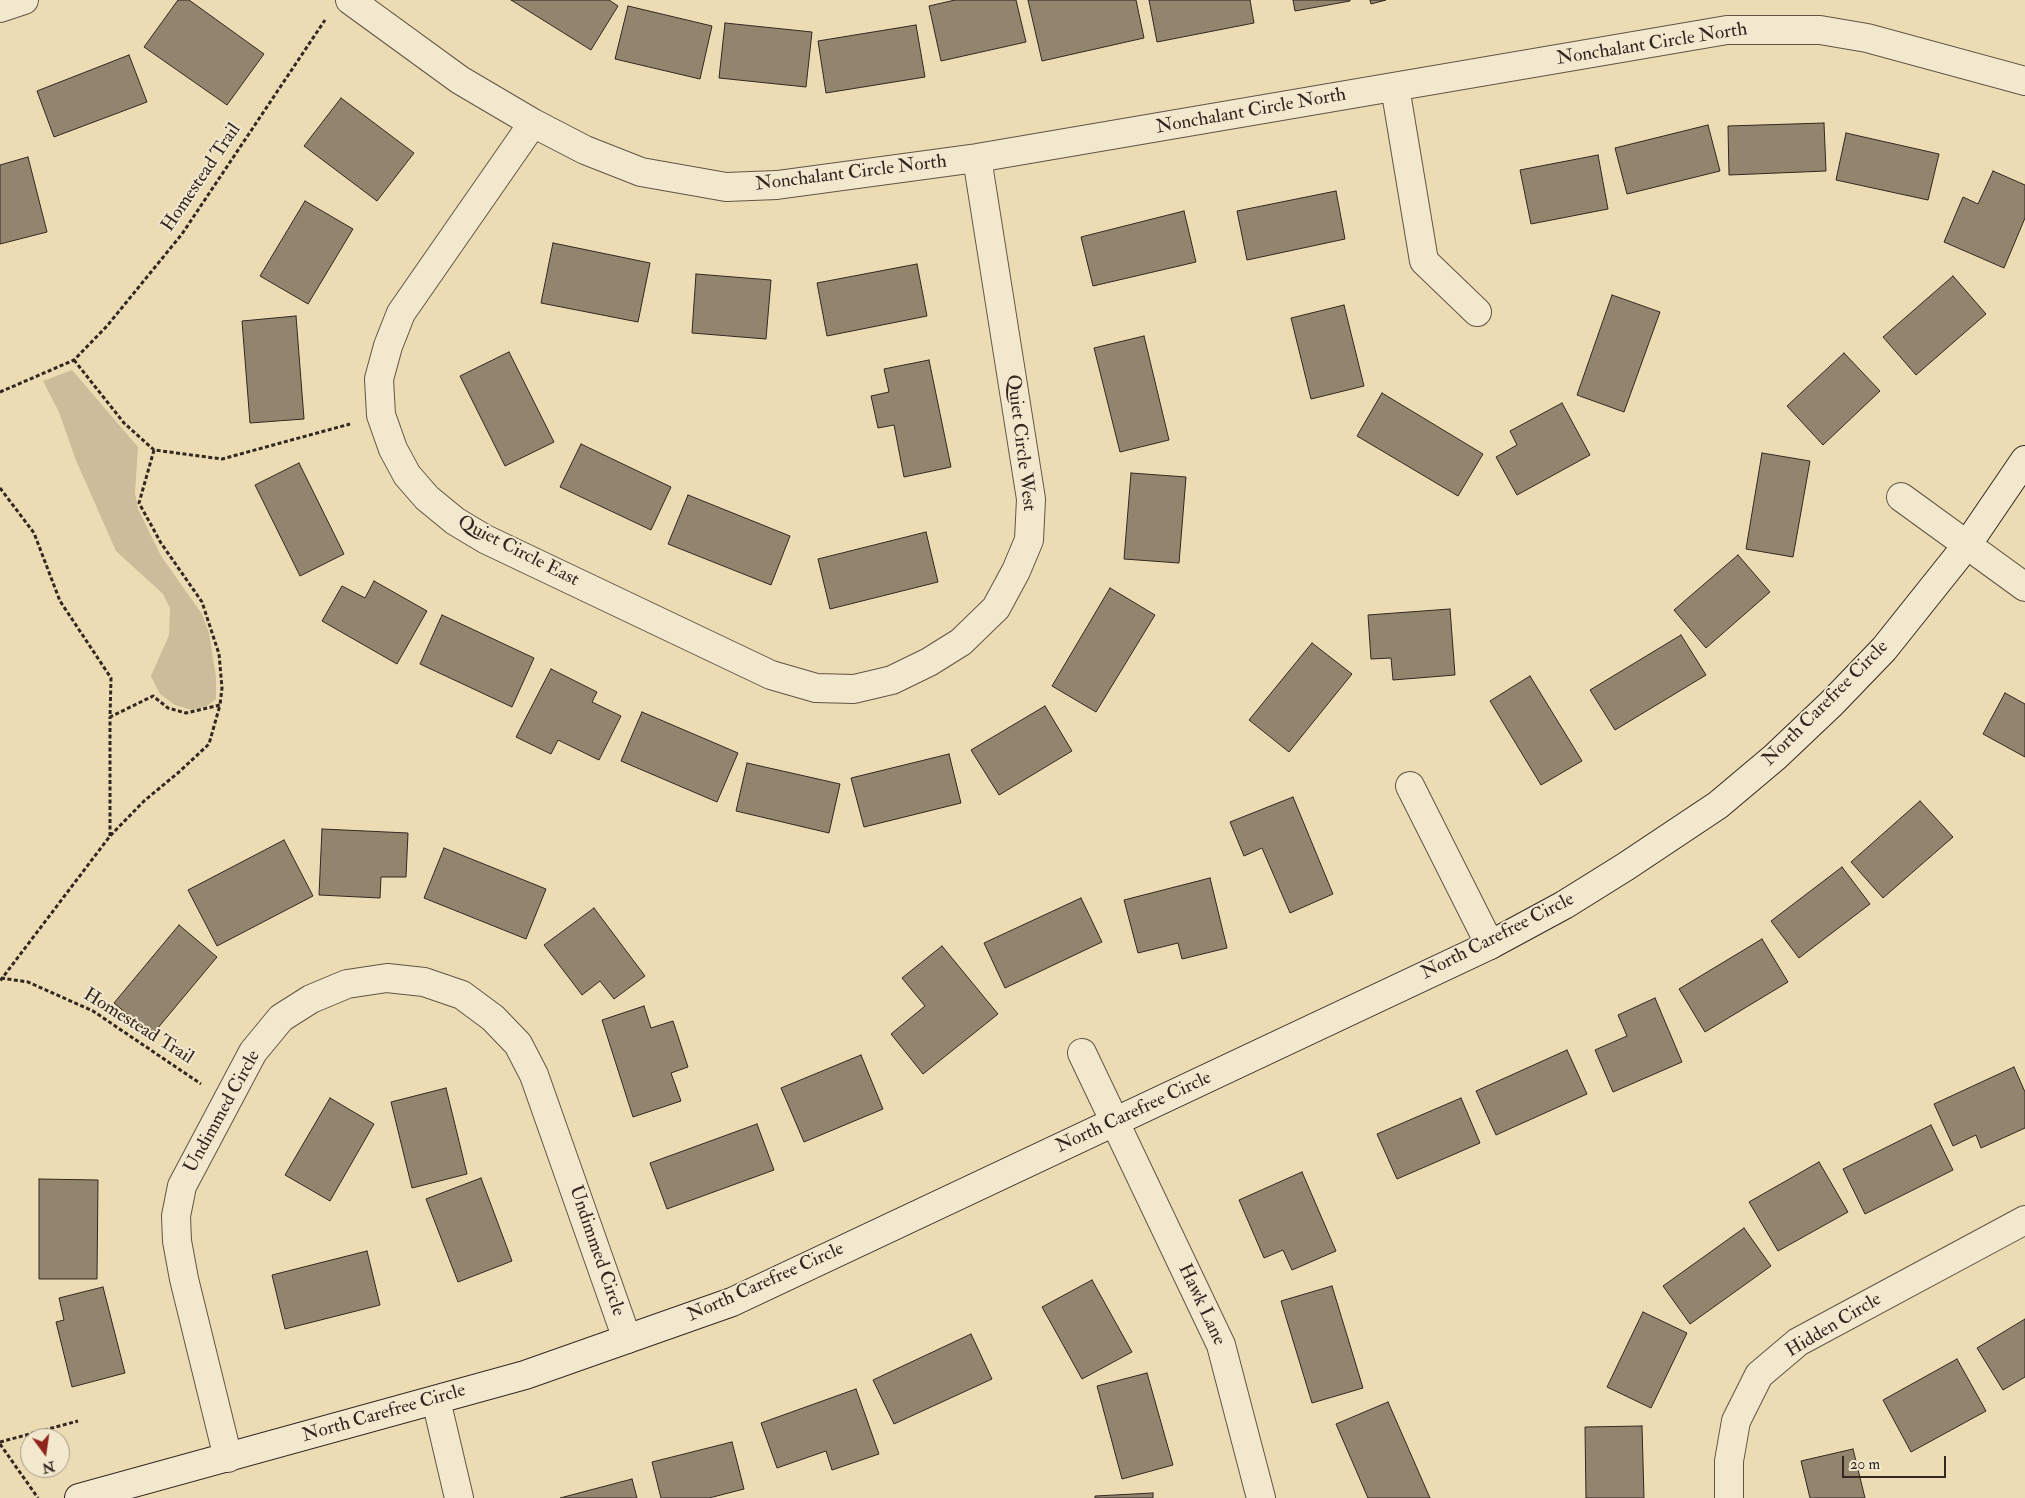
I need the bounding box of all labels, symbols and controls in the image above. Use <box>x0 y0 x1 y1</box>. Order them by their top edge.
street label: Nonchalant Circle North <box>1555 19 1749 71</box>
street label: Nonchalant Circle North <box>1154 84 1348 140</box>
street label: Homestead Trail <box>157 120 247 236</box>
street label: Nonchalant Circle North <box>754 151 948 197</box>
street label: Quiet Circle West <box>1000 373 1040 513</box>
street label: Quiet Circle East <box>453 512 583 592</box>
street label: North Carefree Circle <box>1758 636 1894 772</box>
street label: North Carefree Circle <box>1418 889 1578 985</box>
street label: Homestead Trail <box>79 984 197 1070</box>
street label: Undimmed Circle <box>180 1047 266 1177</box>
street label: North Carefree Circle <box>1053 1067 1215 1159</box>
street label: Undimmed Circle <box>563 1183 629 1319</box>
street label: North Carefree Circle <box>684 1238 848 1328</box>
street label: Hawk Lane <box>1172 1261 1230 1349</box>
street label: Hidden Circle <box>1782 1289 1886 1363</box>
street label: North Carefree Circle <box>300 1380 468 1448</box>
north arrow <box>20 1428 70 1478</box>
scale bar <box>1845 1446 1949 1478</box>
text: 20 m <box>1850 1455 1880 1474</box>
text: N <box>40 1457 57 1477</box>

